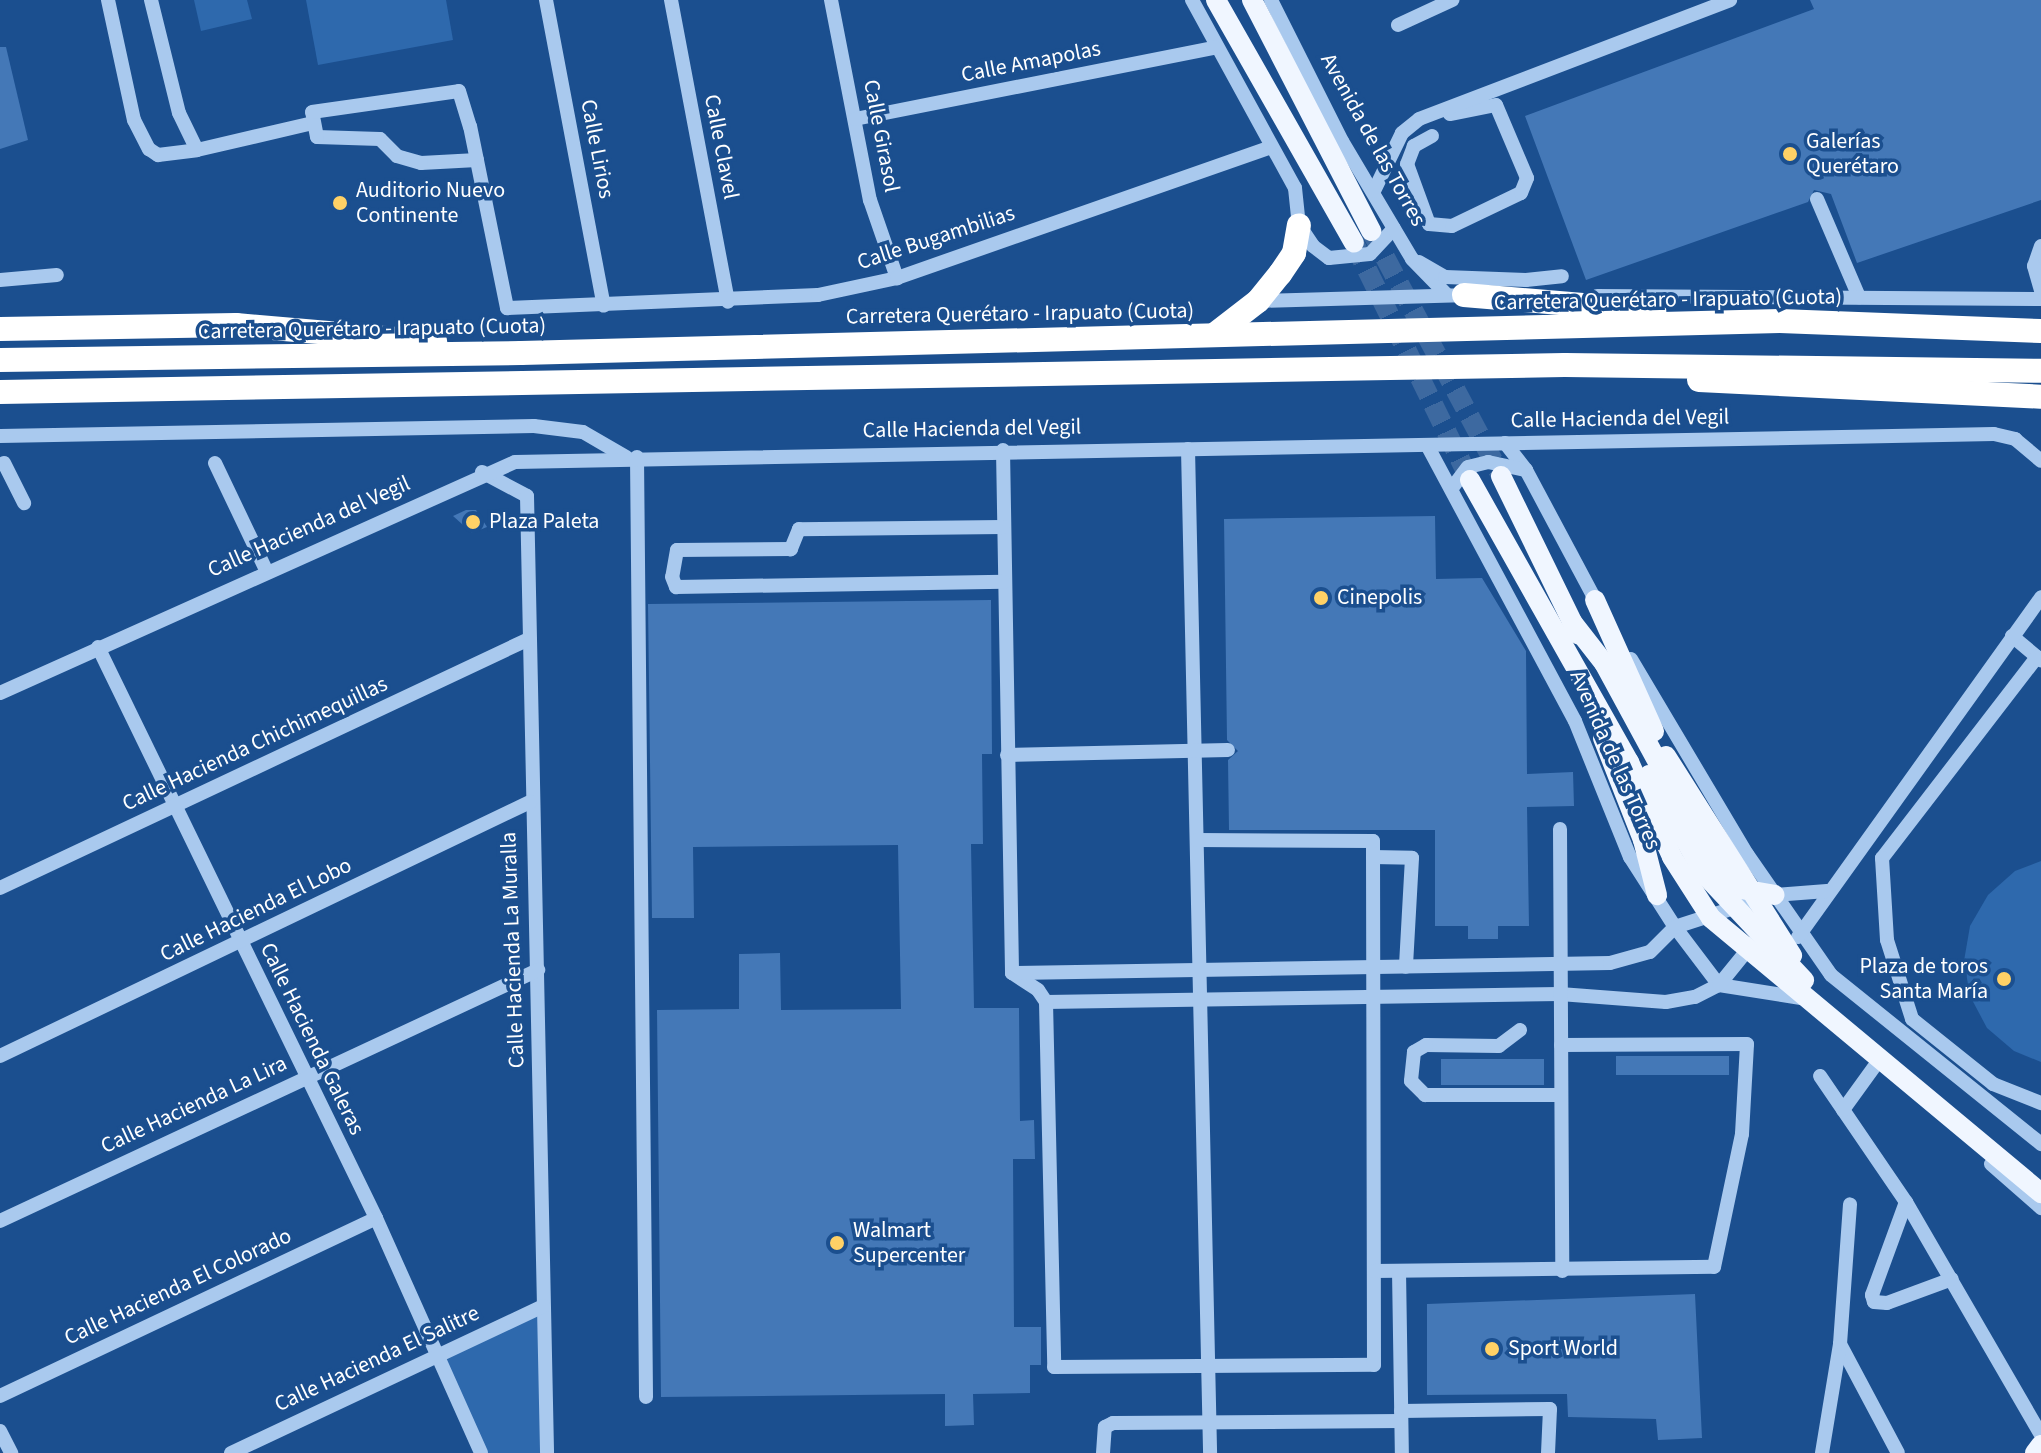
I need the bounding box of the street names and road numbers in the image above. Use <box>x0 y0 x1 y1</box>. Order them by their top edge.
street label: Calle Amapolas <box>959 36 1103 88</box>
street label: Avenida de las Torres <box>1315 49 1431 231</box>
street label: Calle Girasol <box>857 77 905 195</box>
street label: Calle Clavel <box>698 92 744 202</box>
street label: Calle Lirios <box>574 97 620 201</box>
street label: Calle Bugambilias <box>854 200 1018 276</box>
street label: Carretera Querétaro - Irapuato (Cuota) <box>1494 284 1842 316</box>
street label: Carretera Querétaro - Irapuato (Cuota) <box>846 298 1194 330</box>
street label: Carretera Querétaro - Irapuato (Cuota) <box>198 313 546 345</box>
street label: Calle Hacienda del Vegil <box>1510 404 1730 434</box>
street label: Calle Hacienda del Vegil <box>862 414 1082 444</box>
street label: Calle Hacienda del Vegil <box>204 470 414 584</box>
street label: Avenida de las Torres <box>1564 666 1666 854</box>
street label: Calle Hacienda Chichimequillas <box>118 671 392 817</box>
street label: Calle Hacienda La Muralla <box>496 831 530 1069</box>
street label: Calle Hacienda El Lobo <box>156 852 356 968</box>
street label: Calle Hacienda Galeras <box>254 939 370 1139</box>
street label: Calle Hacienda La Lira <box>97 1050 291 1160</box>
street label: Calle Hacienda El Colorado <box>60 1223 296 1351</box>
street label: Calle Hacienda El Salitre <box>270 1300 484 1418</box>

